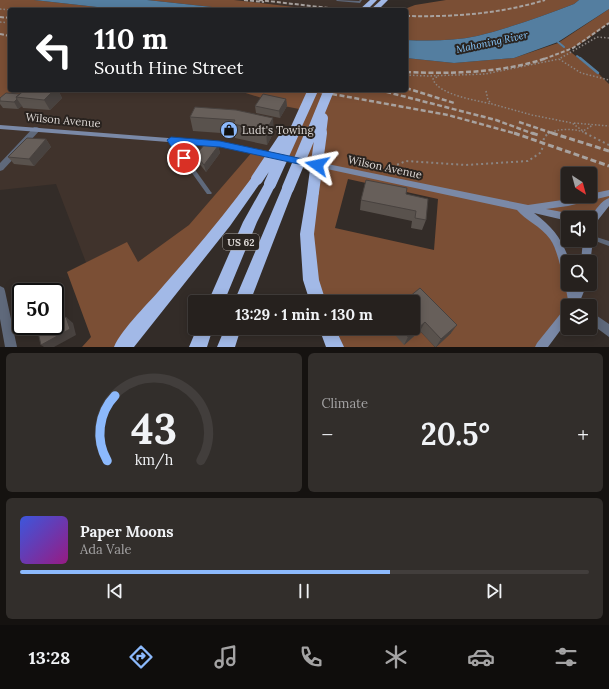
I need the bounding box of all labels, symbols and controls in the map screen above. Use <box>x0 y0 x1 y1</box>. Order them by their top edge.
text: 110 m <box>94 21 168 57</box>
icon: left <box>28 24 80 76</box>
water label: Mahoning River <box>455 28 529 56</box>
text: South Hine Street <box>94 56 243 79</box>
street label: Wilson Avenue <box>25 110 101 130</box>
shop icon: Ludt's Towing <box>219 120 239 140</box>
place label: Ludt's Towing <box>242 123 314 137</box>
pin <box>167 141 201 175</box>
position arrow <box>296 144 338 186</box>
icon: arrive <box>173 147 195 169</box>
street label: Wilson Avenue <box>347 152 423 182</box>
north arrow <box>561 167 597 203</box>
map controls <box>561 167 597 335</box>
button: sound <box>561 211 597 247</box>
road number: US 62 <box>223 234 259 250</box>
button: search <box>561 255 597 291</box>
speed limit sign: 50 <box>12 283 64 335</box>
button: layers <box>561 299 597 335</box>
text: 13:29 · 1 min · 130 m <box>235 305 373 324</box>
text: Climate <box>322 395 368 412</box>
text: 43 <box>131 401 177 454</box>
text: 20.5° <box>421 415 490 453</box>
text: − <box>322 420 333 448</box>
text: + <box>577 420 589 448</box>
text: km/h <box>134 450 173 469</box>
text: Paper Moons <box>80 522 174 541</box>
text: Ada Vale <box>80 541 132 558</box>
icon: previous <box>104 580 126 602</box>
icon: pause <box>293 580 315 602</box>
icon: next <box>483 580 505 602</box>
icon: directions <box>127 643 155 671</box>
icon: music <box>212 643 240 671</box>
icon: phone <box>297 643 325 671</box>
icon: climate <box>382 643 410 671</box>
icon: car <box>467 643 495 671</box>
icon: filters <box>552 643 580 671</box>
text: 13:28 <box>29 646 70 669</box>

